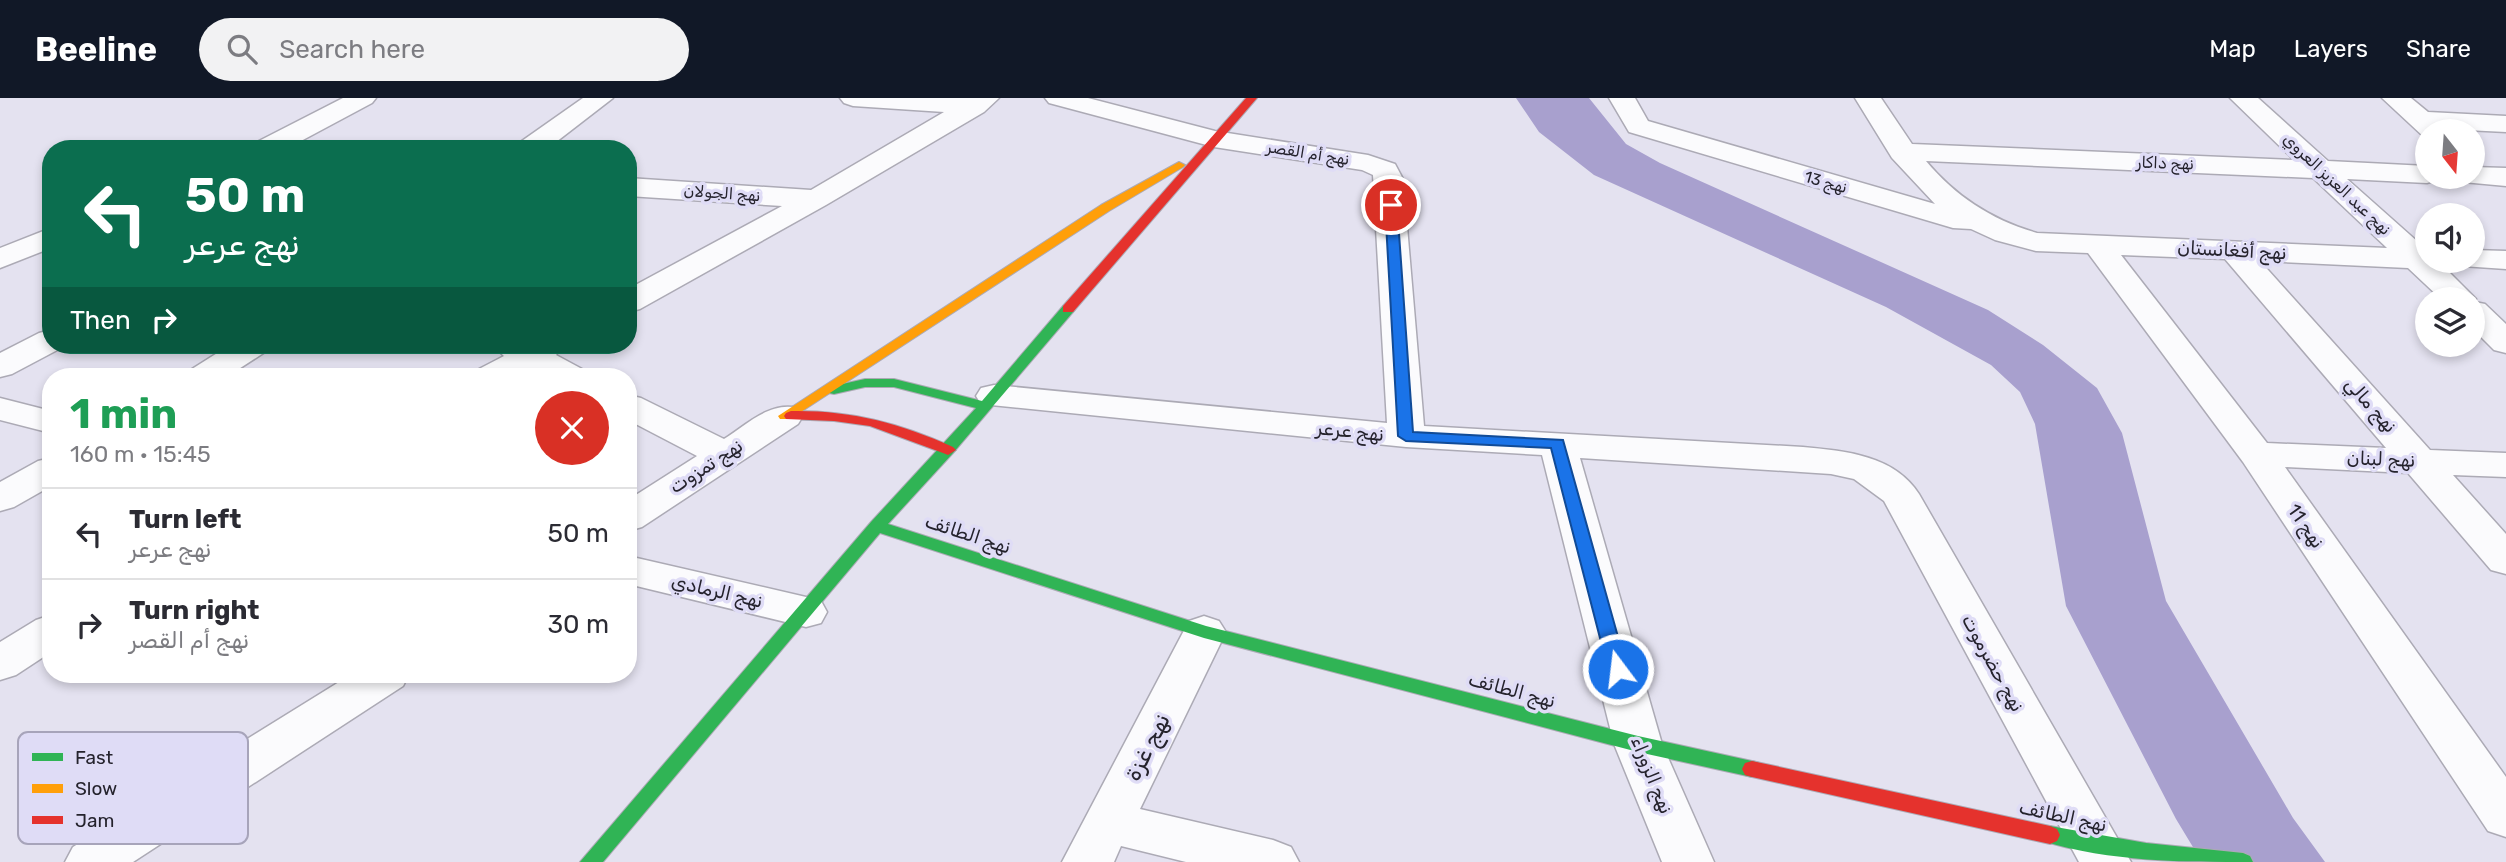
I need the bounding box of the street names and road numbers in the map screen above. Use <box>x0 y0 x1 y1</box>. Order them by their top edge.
street label: نهج عبد العزيز العروي <box>2278 129 2395 240</box>
street label: نهج أم القصر <box>1264 137 1351 171</box>
street label: نهج داكار <box>2135 152 2194 176</box>
street label: نهج 13 <box>1802 167 1850 199</box>
street label: نهج الجولان <box>683 181 761 207</box>
street label: نهج أفغانستان <box>2177 236 2287 266</box>
street label: نهج مالي <box>2338 373 2402 439</box>
street label: نهج عرعر <box>1314 416 1385 448</box>
street label: نهج تمزوت <box>665 434 748 500</box>
street label: نهج لبنان <box>2346 446 2416 474</box>
street label: نهج 11 <box>2281 500 2329 554</box>
street label: نهج الطائف <box>921 509 1014 561</box>
street label: نهج الرمادي <box>669 569 765 615</box>
street label: نهج حضرموت <box>1955 610 2029 717</box>
street label: نهج الطائف <box>1465 667 1558 715</box>
street label: نهج غزة <box>1118 709 1178 786</box>
street label: نهج الزوراء <box>1624 733 1678 818</box>
street label: نهج الطائف <box>2017 795 2109 838</box>

